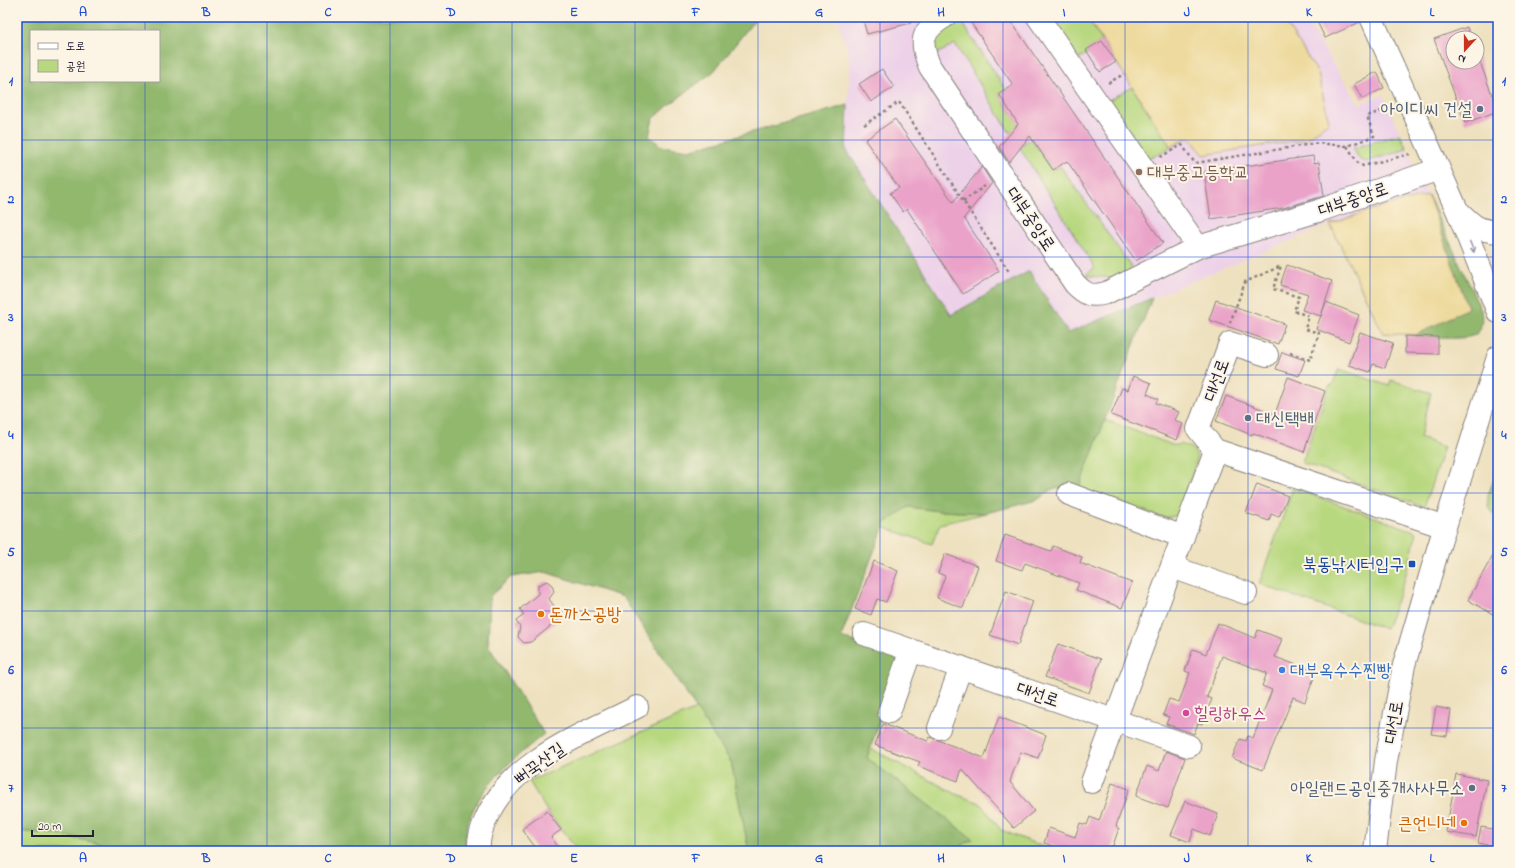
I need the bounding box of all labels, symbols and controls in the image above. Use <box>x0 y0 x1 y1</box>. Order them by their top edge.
text: A <box>79 3 87 22</box>
text: B <box>201 3 211 22</box>
text: C <box>324 3 332 22</box>
text: D <box>445 3 456 22</box>
text: E <box>570 3 578 22</box>
text: F <box>691 3 701 22</box>
text: G <box>815 3 823 22</box>
text: H <box>937 3 945 22</box>
text: I <box>1062 3 1066 22</box>
text: J <box>1184 3 1190 22</box>
text: K <box>1306 3 1313 22</box>
text: L <box>1430 3 1436 22</box>
legend <box>30 30 160 82</box>
north arrow <box>1445 30 1485 70</box>
text: 도로 <box>66 38 85 56</box>
text: N <box>1455 50 1468 67</box>
text: 공원 <box>66 58 85 76</box>
text: 1 <box>9 72 14 91</box>
text: 1 <box>1502 72 1507 91</box>
place label: 아이디씨 건설 <box>1381 98 1473 124</box>
marker: 아이디씨 건설 <box>1475 104 1485 114</box>
place label: 대부중고등학교 <box>1147 161 1248 187</box>
marker: 대부중고등학교 <box>1134 167 1144 177</box>
street label: 대부중앙로 <box>1315 177 1392 225</box>
street label: 대부중앙로 <box>998 183 1060 257</box>
text: 2 <box>7 190 15 209</box>
text: 2 <box>1500 190 1508 209</box>
one-way arrow <box>1469 240 1476 252</box>
text: 3 <box>7 308 14 327</box>
text: 3 <box>1500 308 1507 327</box>
street label: 대선로 <box>1198 356 1238 406</box>
place label: 대신택배 <box>1256 407 1314 433</box>
marker: 대신택배 <box>1243 413 1253 423</box>
text: 4 <box>7 426 14 445</box>
text: 4 <box>1500 426 1507 445</box>
text: 5 <box>7 543 15 562</box>
text: 5 <box>1500 543 1508 562</box>
place label: 북동낚시터입구 <box>1303 553 1404 579</box>
marker: 북동낚시터입구 <box>1407 559 1417 569</box>
place label: 돈까스공방 <box>549 603 622 629</box>
marker: 돈까스공방 <box>536 609 546 619</box>
place label: 대부옥수수찐빵 <box>1290 659 1392 685</box>
text: 6 <box>7 661 14 680</box>
text: 6 <box>1500 661 1507 680</box>
marker: 대부옥수수찐빵 <box>1277 665 1287 675</box>
street label: 대선로 <box>1013 677 1062 715</box>
street label: 대선로 <box>1378 699 1412 746</box>
place label: 힐링하우스 <box>1194 702 1266 728</box>
marker: 힐링하우스 <box>1181 708 1191 718</box>
street label: 뻐꾹산길 <box>509 737 572 792</box>
place label: 아일랜드공인중개사사무소 <box>1290 777 1464 803</box>
text: 7 <box>8 779 14 798</box>
text: 7 <box>1501 779 1507 798</box>
marker: 아일랜드공인중개사사무소 <box>1467 783 1477 793</box>
scale bar <box>32 812 93 838</box>
place label: 큰언니네 <box>1398 812 1456 838</box>
text: 20 m <box>38 818 61 836</box>
marker: 큰언니네 <box>1459 818 1469 828</box>
text: A <box>79 849 87 868</box>
text: B <box>201 849 211 868</box>
text: C <box>324 849 332 868</box>
text: D <box>445 849 456 868</box>
text: E <box>570 849 578 868</box>
text: F <box>691 849 701 868</box>
text: G <box>815 849 823 868</box>
text: H <box>937 849 945 868</box>
text: I <box>1062 849 1066 868</box>
text: J <box>1184 849 1190 868</box>
text: K <box>1306 849 1313 868</box>
text: L <box>1430 849 1436 868</box>

